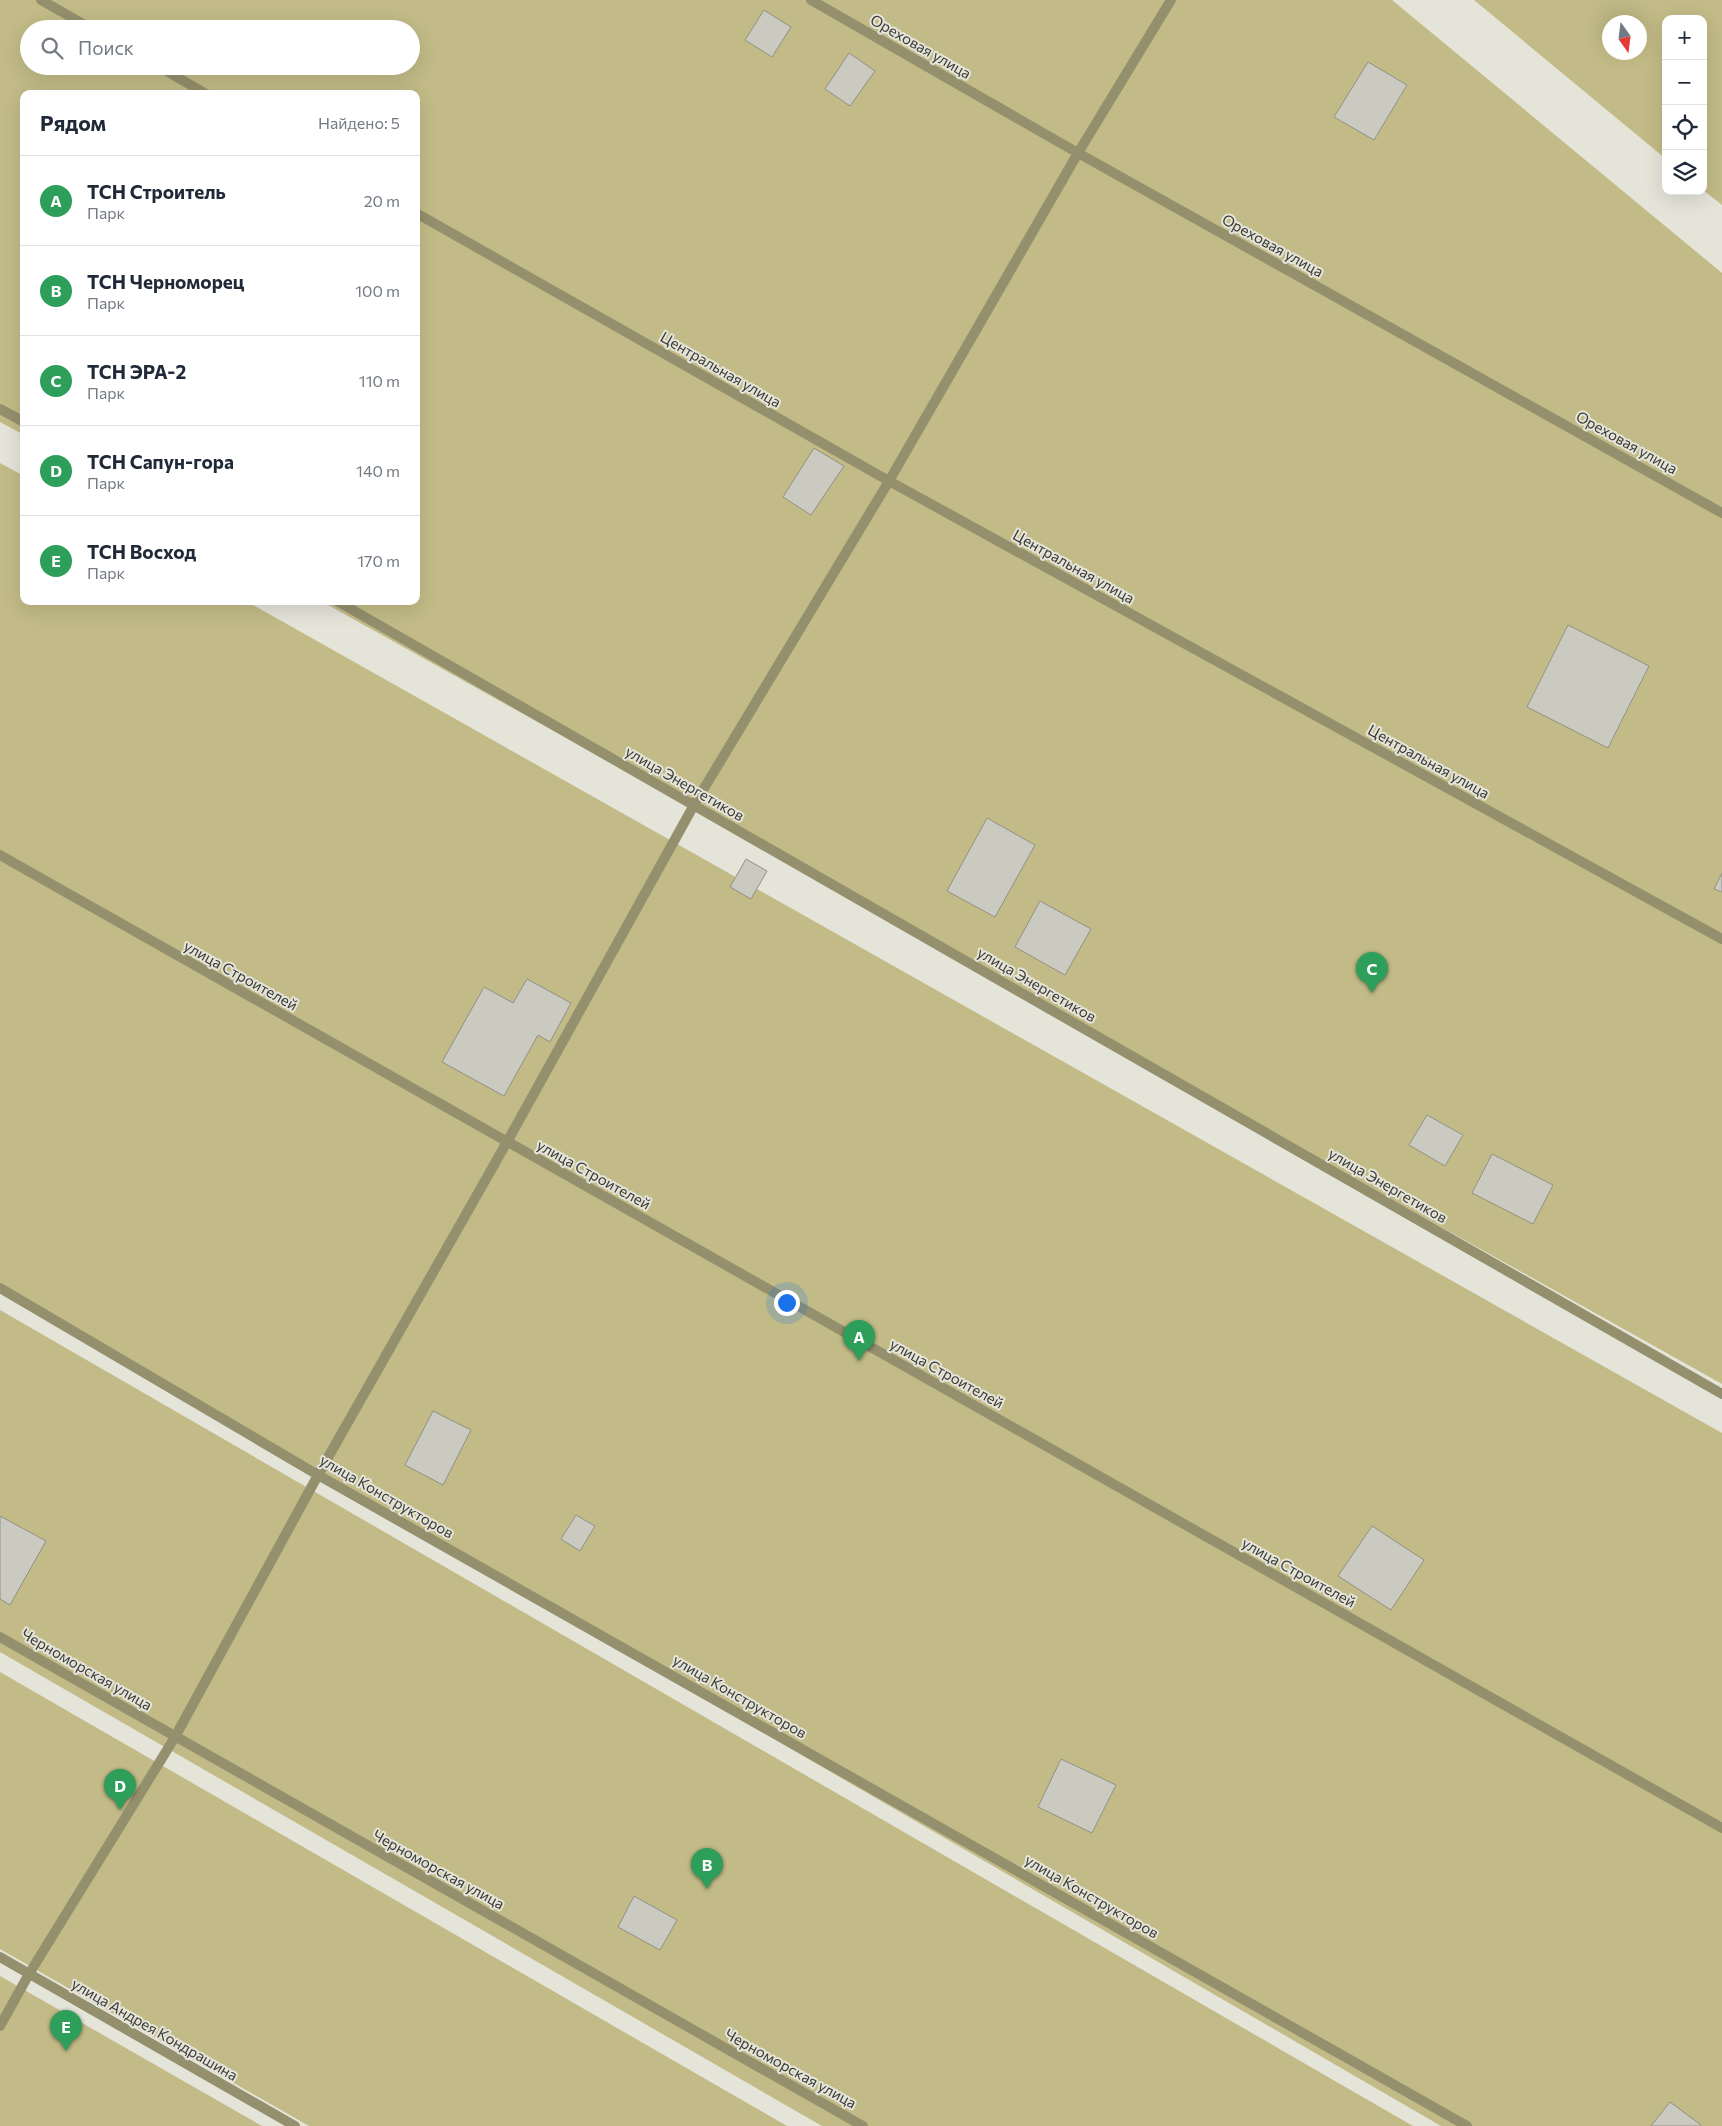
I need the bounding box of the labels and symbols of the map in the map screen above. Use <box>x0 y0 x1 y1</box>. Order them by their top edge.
street label: Ореховая улица <box>868 10 974 82</box>
north arrow <box>1602 15 1647 60</box>
street label: Ореховая улица <box>1219 210 1327 280</box>
street label: Центральная улица <box>658 327 784 411</box>
street label: Ореховая улица <box>1573 407 1681 477</box>
street label: Центральная улица <box>1010 525 1138 607</box>
street label: Центральная улица <box>1365 720 1493 802</box>
street label: улица Энергетиков <box>622 742 748 824</box>
street label: улица Строителей <box>181 936 301 1014</box>
street label: улица Энергетиков <box>974 943 1100 1025</box>
pin: C <box>1356 952 1388 993</box>
street label: улица Строителей <box>534 1135 654 1213</box>
street label: улица Энергетиков <box>1325 1144 1451 1226</box>
your location <box>774 1290 800 1316</box>
pin: A <box>843 1320 875 1361</box>
street label: улица Строителей <box>887 1334 1007 1412</box>
street label: улица Конструкторов <box>317 1450 457 1542</box>
street label: улица Строителей <box>1239 1533 1359 1611</box>
street label: Черноморская улица <box>19 1624 155 1714</box>
street label: улица Конструкторов <box>670 1650 810 1742</box>
pin: D <box>104 1769 136 1810</box>
street label: Черноморская улица <box>370 1825 508 1913</box>
pin: B <box>691 1848 723 1889</box>
street label: улица Конструкторов <box>1022 1850 1162 1942</box>
street label: улица Андрея Кондрашина <box>69 1974 241 2084</box>
pin: E <box>50 2010 82 2051</box>
street label: Черноморская улица <box>722 2024 860 2112</box>

